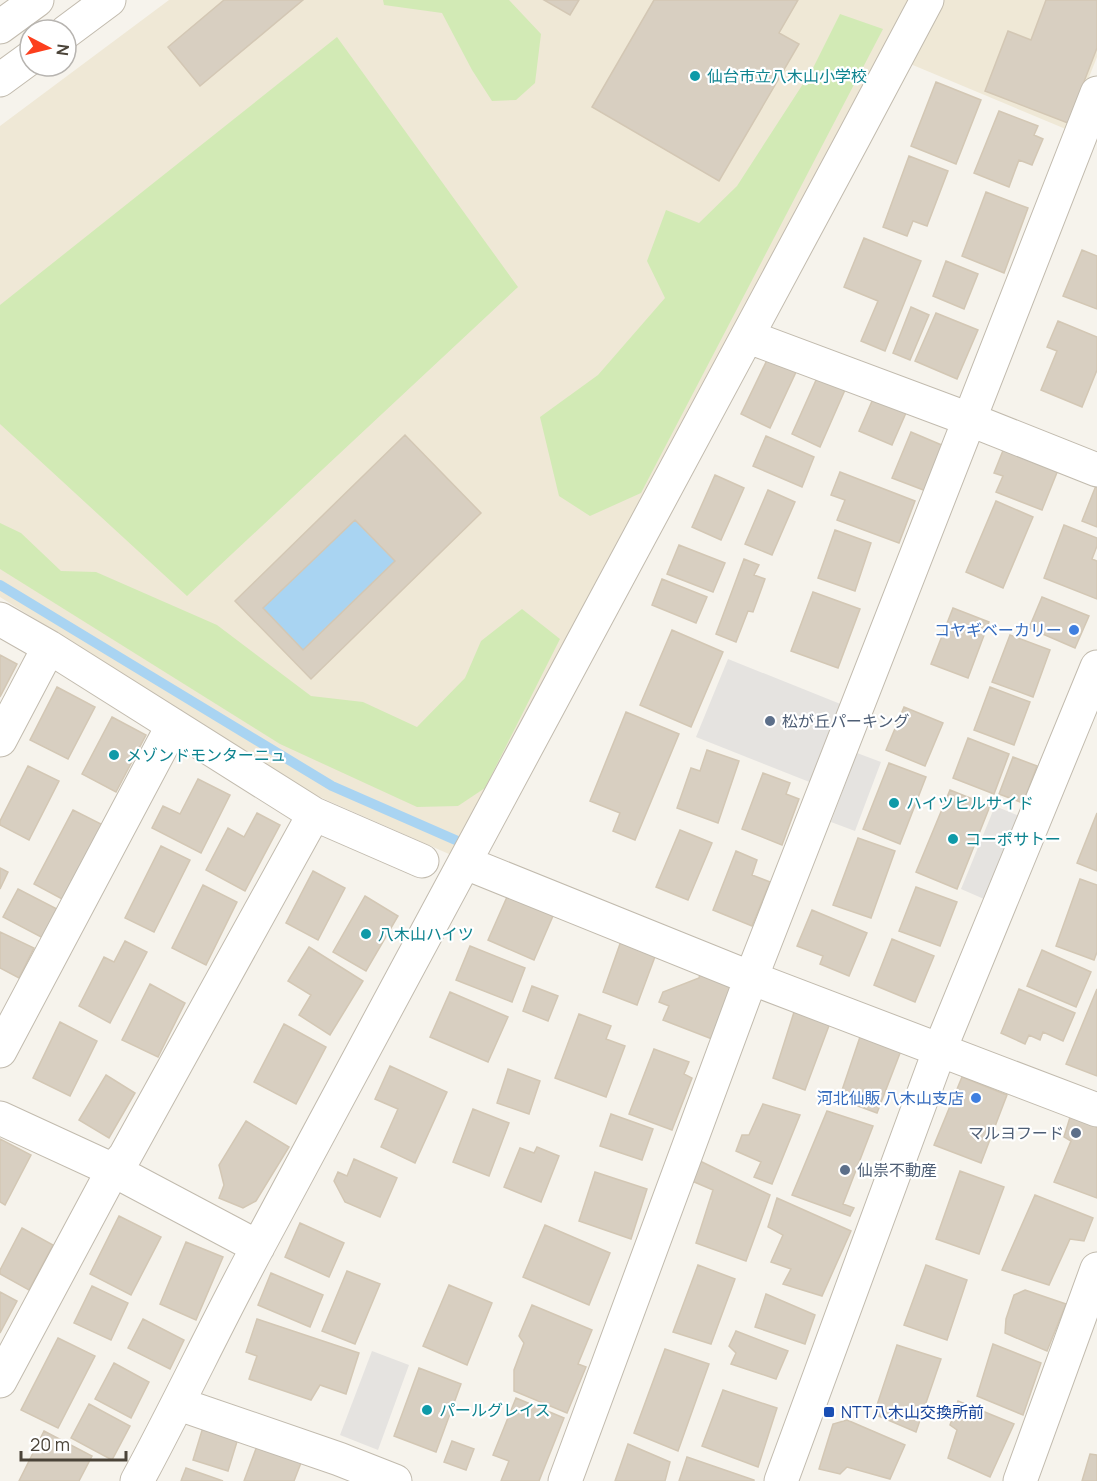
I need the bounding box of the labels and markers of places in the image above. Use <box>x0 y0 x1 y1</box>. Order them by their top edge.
place label: 仙台市立八木山小学校 <box>707 65 867 87</box>
marker: 仙台市立八木山小学校 <box>688 69 702 83</box>
place label: コヤギベーカリー <box>934 619 1062 641</box>
marker: コヤギベーカリー <box>1067 623 1081 637</box>
place label: 松が丘パーキング <box>782 710 910 732</box>
marker: 松が丘パーキング <box>763 714 777 728</box>
place label: メゾンドモンターニュ <box>126 744 286 766</box>
marker: メゾンドモンターニュ <box>107 748 121 762</box>
place label: ハイツヒルサイド <box>906 792 1034 814</box>
marker: ハイツヒルサイド <box>887 796 901 810</box>
place label: コーポサトー <box>965 828 1061 850</box>
marker: コーポサトー <box>946 832 960 846</box>
place label: 八木山ハイツ <box>378 923 474 945</box>
marker: 八木山ハイツ <box>359 927 373 941</box>
place label: 河北仙販 八木山支店 <box>817 1087 964 1109</box>
marker: 河北仙販 八木山支店 <box>969 1091 983 1105</box>
place label: マルヨフード <box>968 1122 1064 1144</box>
marker: マルヨフード <box>1069 1126 1083 1140</box>
place label: 仙祟不動産 <box>857 1159 937 1181</box>
marker: 仙祟不動産 <box>838 1163 852 1177</box>
place label: パールグレイス <box>439 1399 551 1421</box>
place label: NTT八木山交換所前 <box>841 1401 984 1423</box>
marker: パールグレイス <box>420 1403 434 1417</box>
marker: NTT八木山交換所前 <box>822 1405 836 1419</box>

